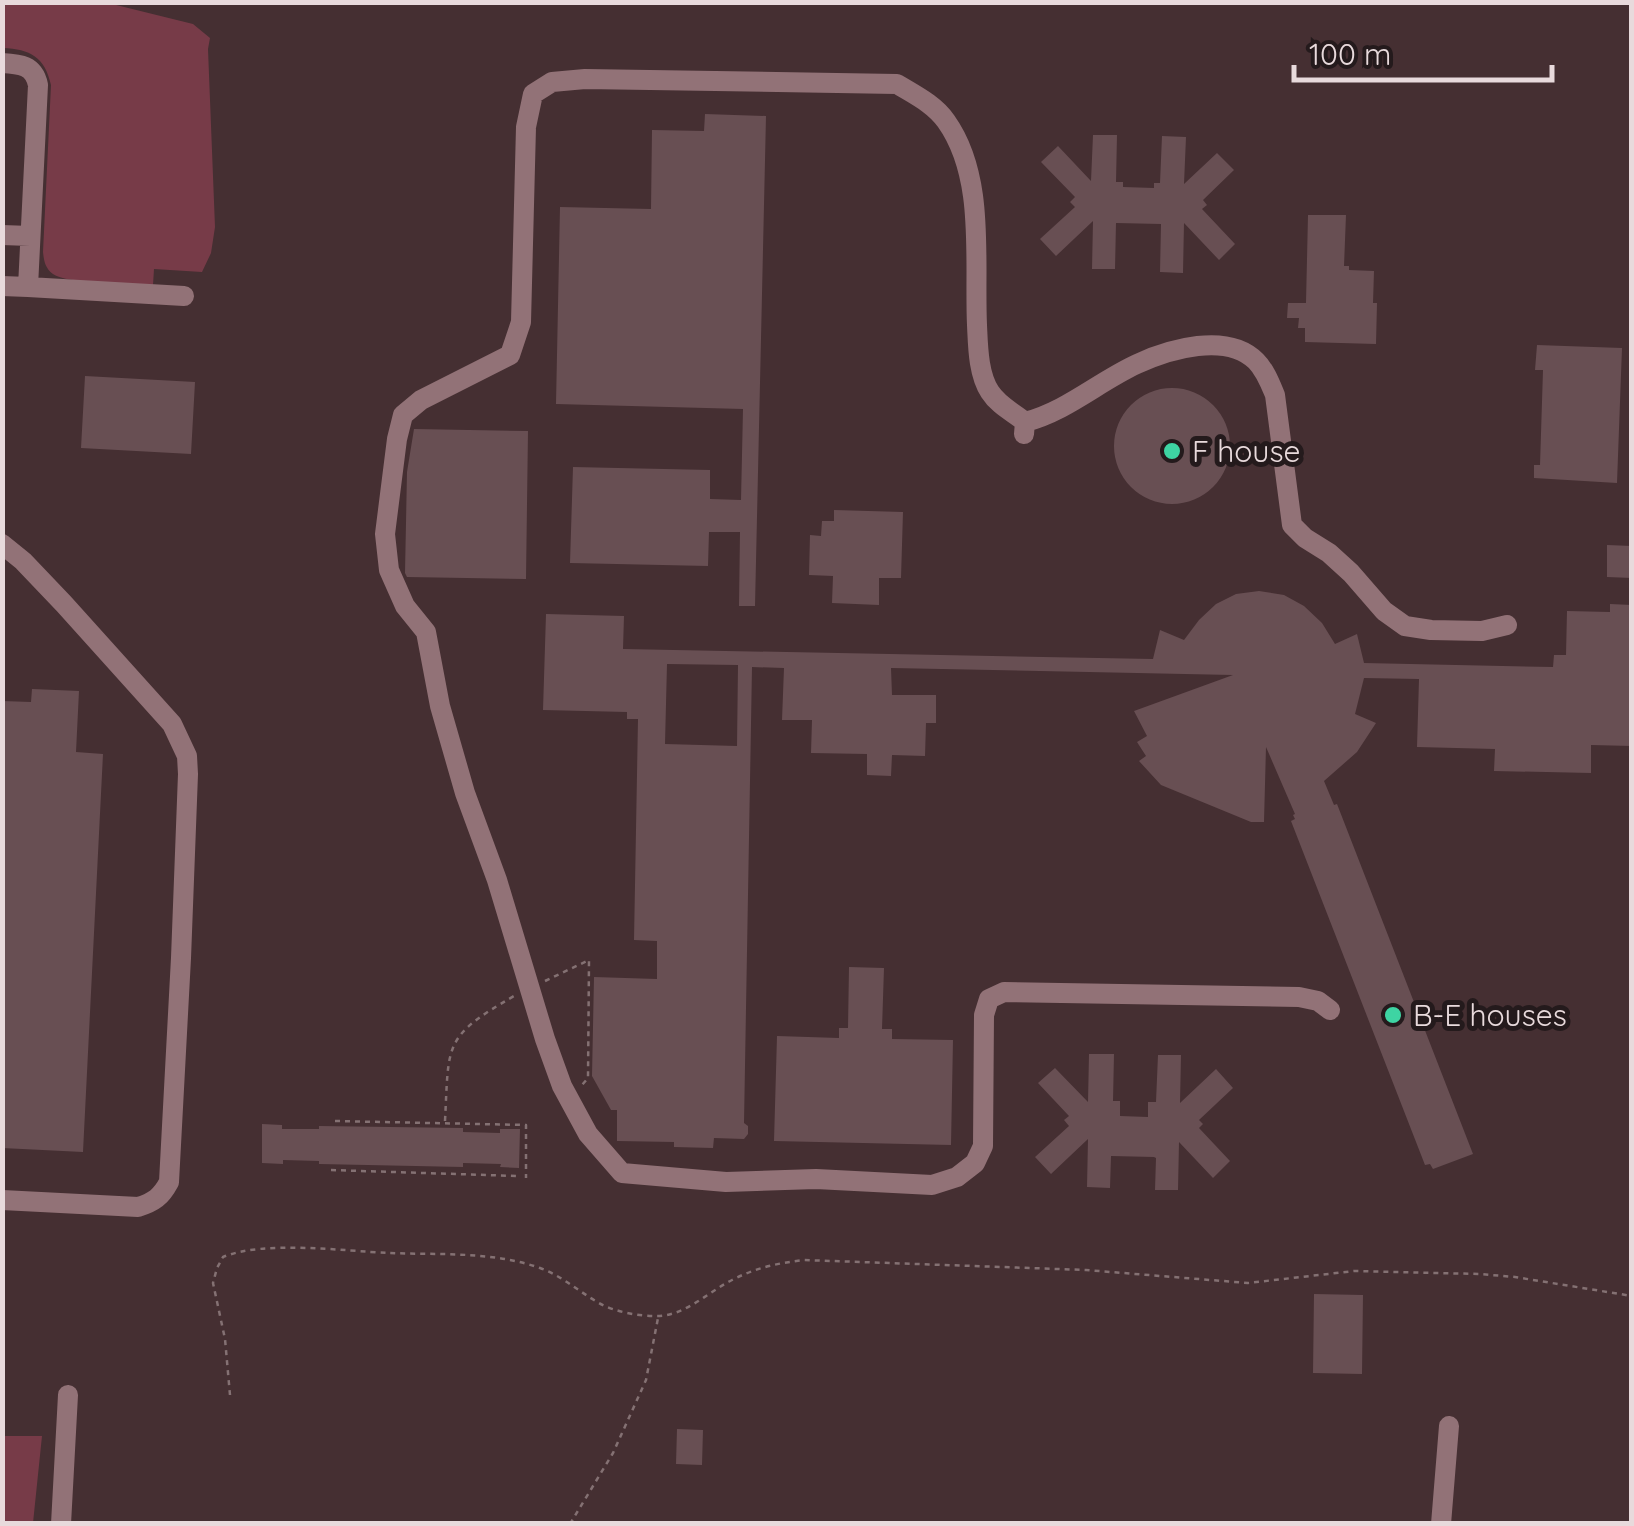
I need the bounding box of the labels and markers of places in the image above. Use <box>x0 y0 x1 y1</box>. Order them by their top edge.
place label: F house <box>1192 432 1300 470</box>
marker: F house <box>1161 440 1183 462</box>
place label: B-E houses <box>1413 996 1567 1034</box>
marker: B-E houses <box>1382 1004 1404 1026</box>

